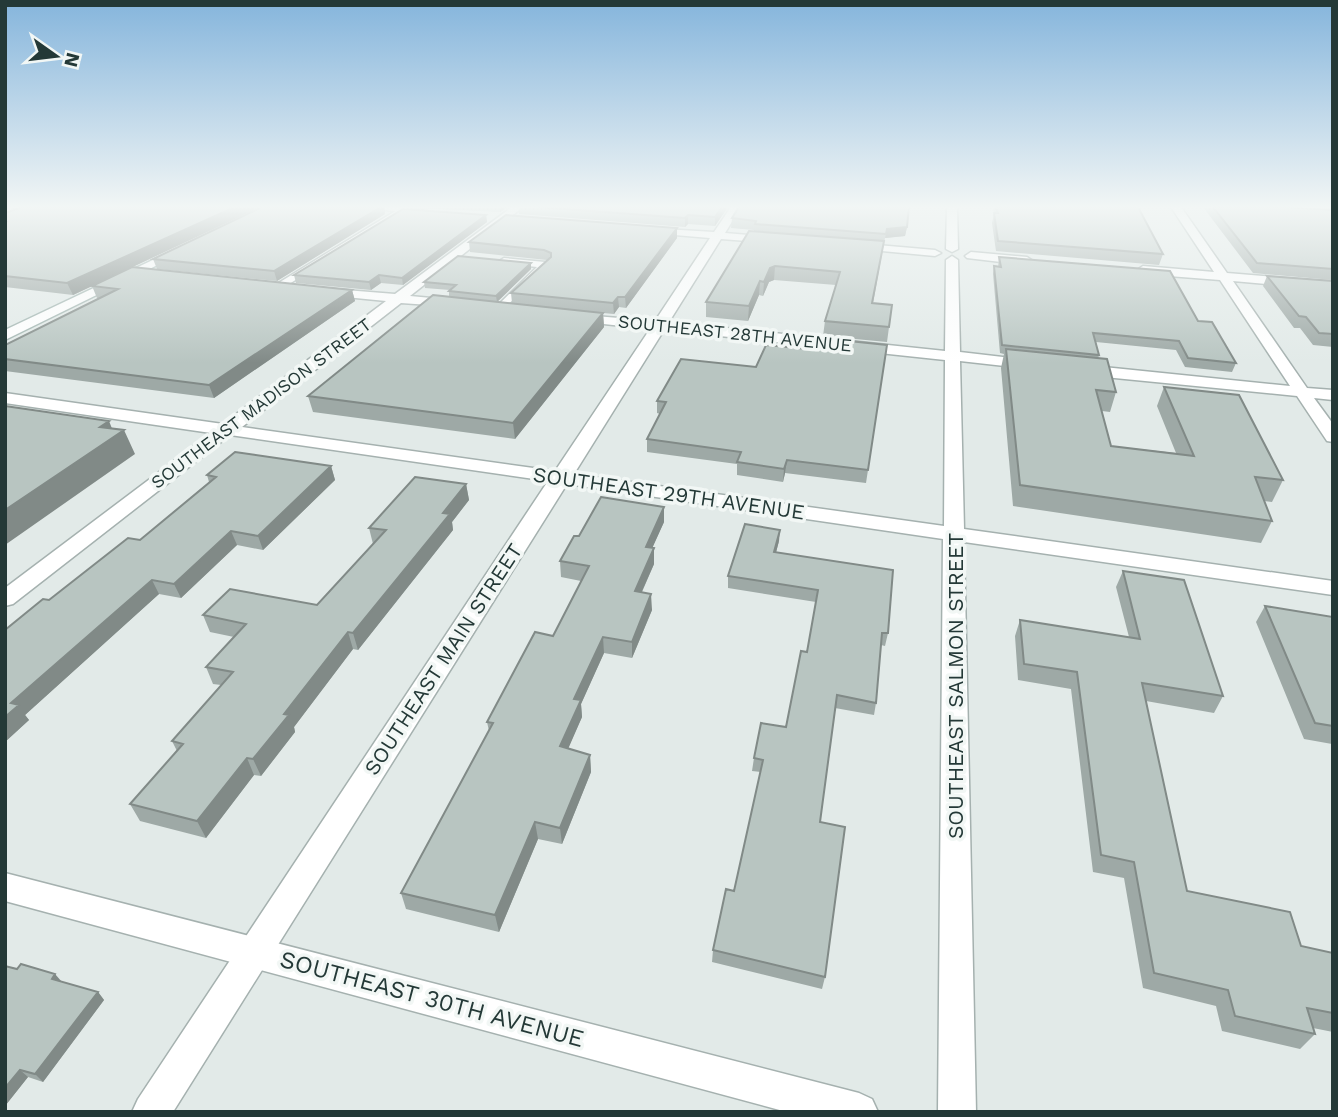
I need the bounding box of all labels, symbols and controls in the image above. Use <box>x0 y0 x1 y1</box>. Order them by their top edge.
north arrow <box>21 21 91 91</box>
text: N <box>59 50 85 70</box>
street label: SOUTHEAST 28TH AVENUE <box>617 310 853 356</box>
street label: SOUTHEAST MADISON STREET <box>147 313 375 493</box>
street label: SOUTHEAST 29TH AVENUE <box>532 462 806 524</box>
street label: SOUTHEAST SALMON STREET <box>943 533 968 839</box>
street label: SOUTHEAST MAIN STREET <box>359 538 527 779</box>
street label: SOUTHEAST 30TH AVENUE <box>277 945 587 1053</box>

